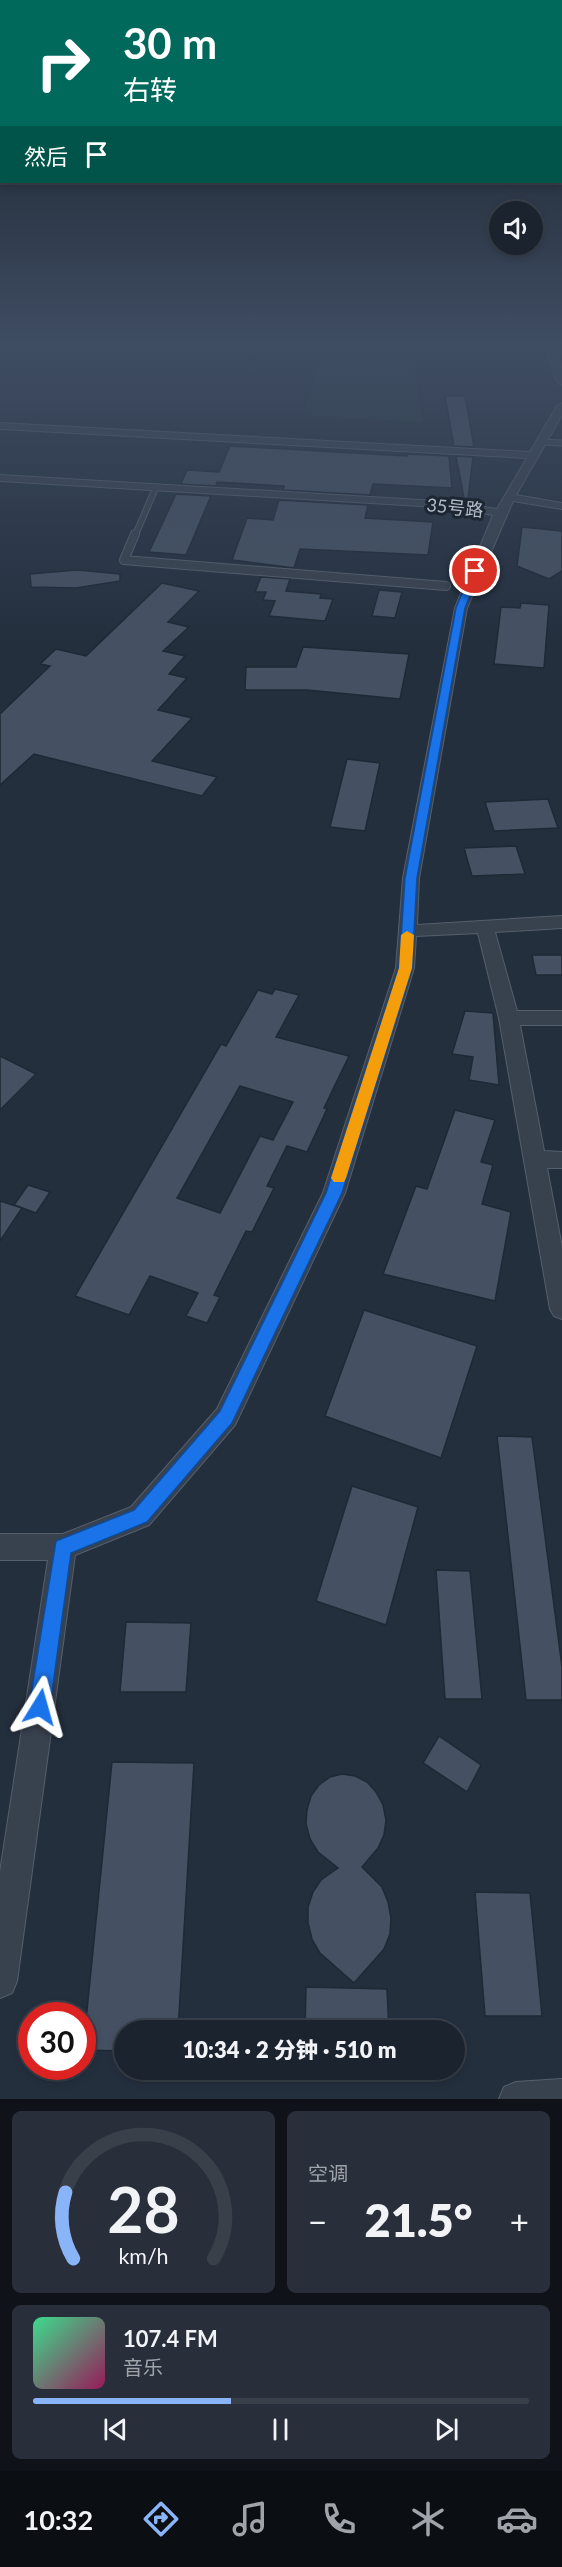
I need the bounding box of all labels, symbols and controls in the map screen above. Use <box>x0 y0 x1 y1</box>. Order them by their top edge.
text: 30 m <box>123 18 217 68</box>
icon: right <box>24 24 102 102</box>
text: 右转 <box>123 73 177 106</box>
icon: arrive <box>80 138 113 171</box>
text: 然后 <box>24 143 68 170</box>
map controls <box>489 201 543 255</box>
button: sound <box>489 201 543 255</box>
street label: 35号路 <box>426 493 484 521</box>
pin <box>449 545 500 596</box>
icon: arrive <box>458 554 491 587</box>
position arrow <box>8 1675 72 1739</box>
speed limit sign: 30 <box>18 2002 96 2080</box>
text: 10:34 · 2 分钟 · 510 m <box>183 2036 396 2063</box>
text: 空调 <box>308 2161 348 2185</box>
text: 28 <box>107 2171 180 2246</box>
text: 21.5° <box>365 2193 472 2247</box>
text: − <box>308 2201 327 2241</box>
text: + <box>510 2201 529 2241</box>
text: km/h <box>118 2243 169 2269</box>
text: 107.4 FM <box>123 2325 218 2352</box>
text: 音乐 <box>123 2355 163 2379</box>
icon: previous <box>99 2413 132 2446</box>
icon: pause <box>264 2413 297 2446</box>
icon: next <box>430 2413 463 2446</box>
icon: directions <box>140 2498 182 2540</box>
icon: music <box>229 2498 271 2540</box>
icon: phone <box>318 2498 360 2540</box>
icon: climate <box>407 2498 449 2540</box>
icon: car <box>496 2498 538 2540</box>
text: 10:32 <box>24 2503 93 2536</box>

